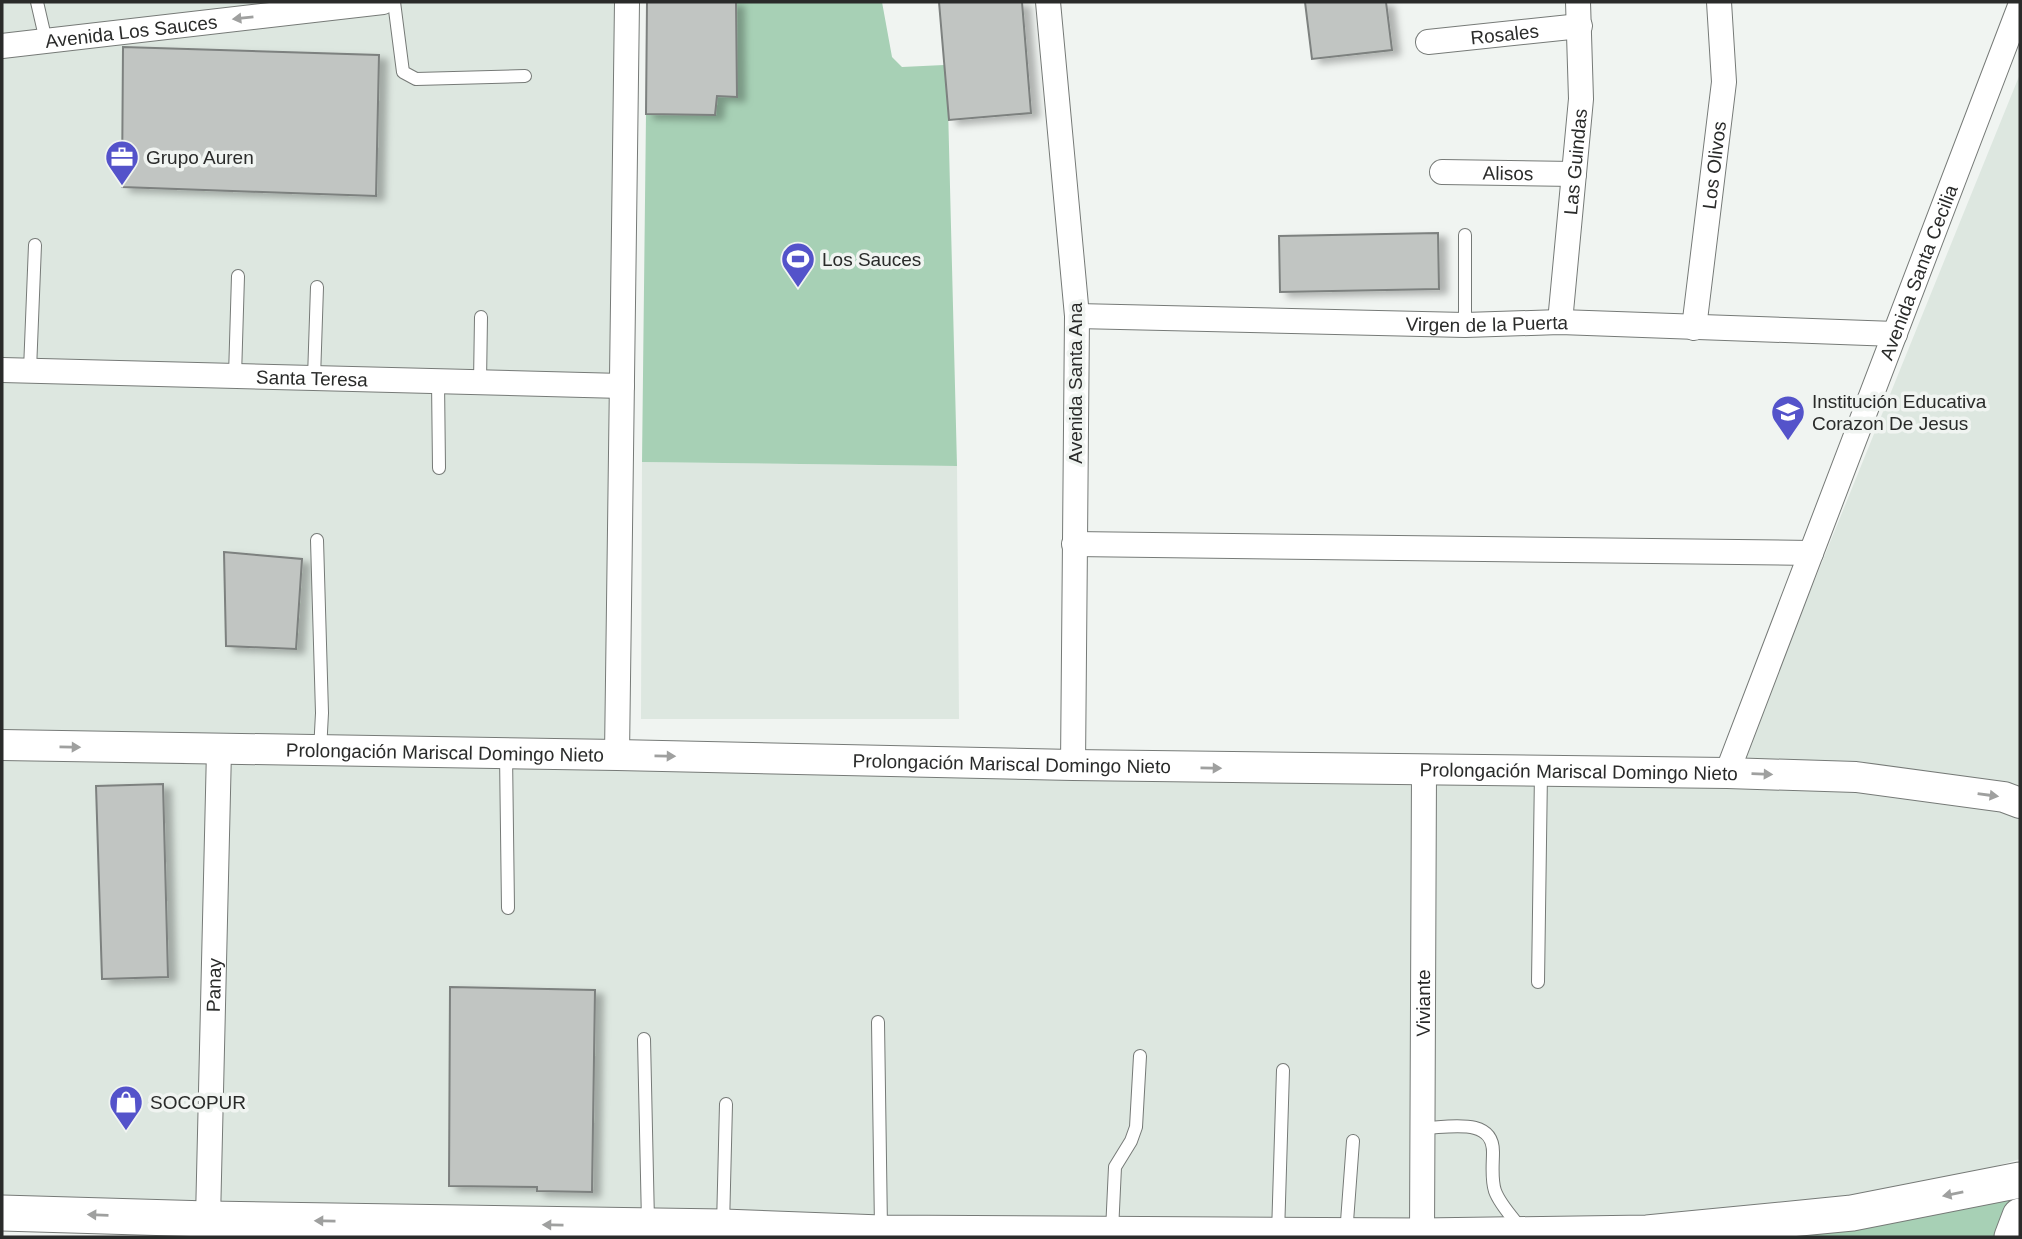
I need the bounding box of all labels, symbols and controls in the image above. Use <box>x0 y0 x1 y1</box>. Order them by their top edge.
street label: Avenida Los Sauces <box>44 11 218 52</box>
one-way arrow <box>231 12 253 23</box>
street label: Rosales <box>1469 20 1540 48</box>
street label: Las Guindas <box>1560 108 1591 216</box>
street label: Los Olivos <box>1699 120 1730 211</box>
office icon: Grupo Auren <box>103 138 141 187</box>
place label: Grupo Auren <box>146 147 254 168</box>
street label: Alisos <box>1482 163 1534 184</box>
street label: Avenida Santa Cecilia <box>1876 182 1962 363</box>
sports icon: Los Sauces <box>779 240 817 289</box>
place label: Los Sauces <box>822 249 921 270</box>
street label: Avenida Santa Ana <box>1065 302 1086 464</box>
street label: Virgen de la Puerta <box>1405 312 1569 336</box>
street label: Santa Teresa <box>256 367 368 390</box>
place label: Institución Educativa Corazon De Jesus <box>1812 391 1987 434</box>
school or university icon: Institución Educativa Corazon De Jesus <box>1769 393 1807 442</box>
street label: Prolongación Mariscal Domingo Nieto <box>286 740 604 766</box>
one-way arrow <box>59 741 81 752</box>
one-way arrow <box>654 750 676 762</box>
street label: Prolongación Mariscal Domingo Nieto <box>853 750 1171 777</box>
street label: Prolongación Mariscal Domingo Nieto <box>1420 759 1738 784</box>
one-way arrow <box>1200 762 1222 773</box>
one-way arrow <box>1751 769 1773 780</box>
one-way arrow <box>1977 790 1999 801</box>
street label: Panay <box>203 957 225 1012</box>
street label: Viviante <box>1413 969 1434 1037</box>
shop icon: SOCOPUR <box>107 1083 145 1132</box>
place label: SOCOPUR <box>150 1092 246 1113</box>
one-way arrow <box>1942 1188 1964 1199</box>
one-way arrow <box>87 1210 109 1221</box>
one-way arrow <box>314 1215 336 1227</box>
one-way arrow <box>542 1219 564 1230</box>

